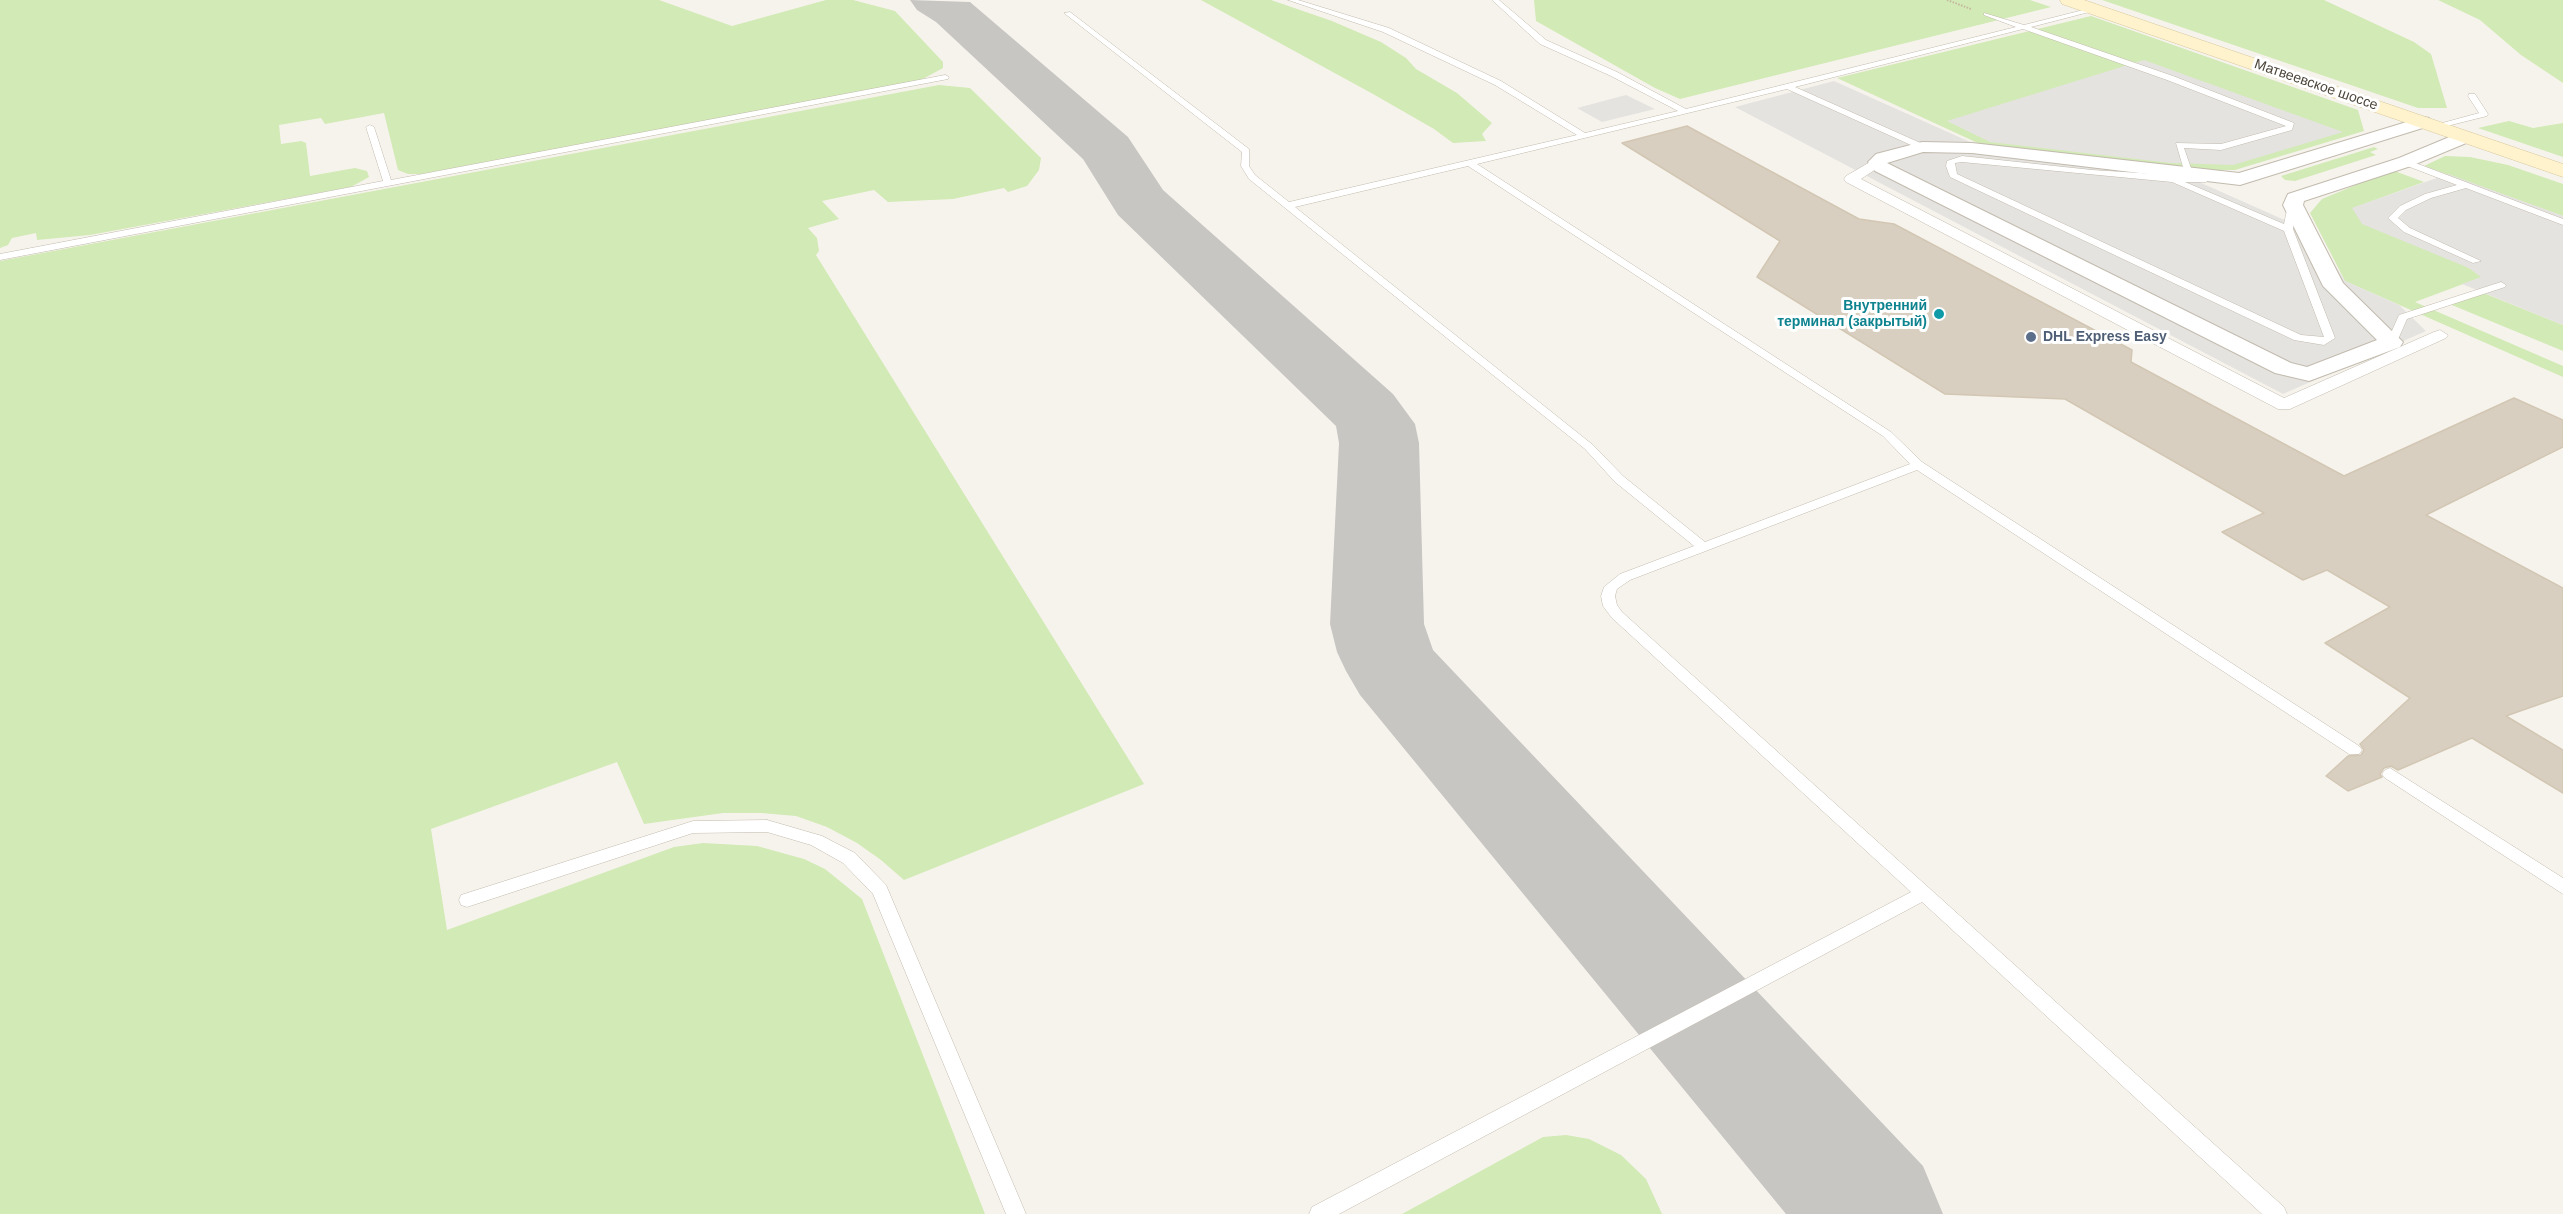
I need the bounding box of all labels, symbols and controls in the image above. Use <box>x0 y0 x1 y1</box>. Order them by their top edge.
street label: Матвеевское шоссе <box>2252 56 2380 114</box>
place label: Внутренний терминал (закрытый) <box>1777 298 1927 330</box>
marker: Внутренний терминал (закрытый) <box>1932 307 1946 321</box>
place label: DHL Express Easy <box>2043 329 2167 345</box>
marker: DHL Express Easy <box>2024 330 2038 344</box>

